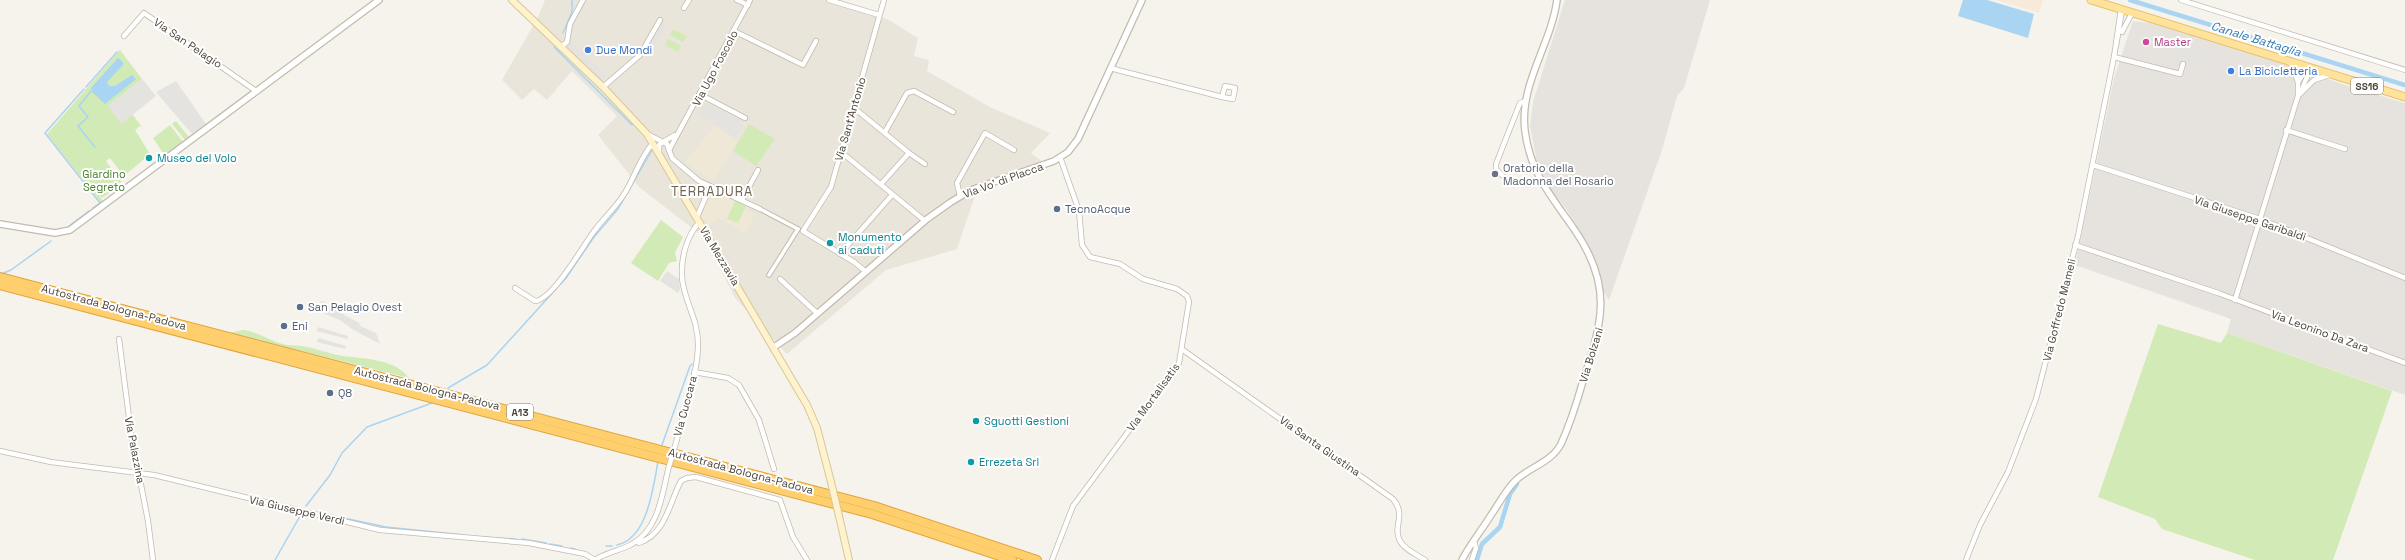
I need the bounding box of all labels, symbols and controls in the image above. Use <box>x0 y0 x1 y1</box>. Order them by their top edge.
street label: Via San Pelagio <box>151 15 225 71</box>
water label: Canale Battaglia <box>2209 18 2303 60</box>
street label: Via Ugo Foscolo <box>689 27 741 108</box>
place label: Master <box>2154 35 2191 49</box>
marker: Master <box>2141 37 2151 47</box>
place label: Due Mondi <box>596 43 653 57</box>
marker: Due Mondi <box>583 45 593 55</box>
place label: La Bicicletteria <box>2239 64 2318 78</box>
marker: La Bicicletteria <box>2226 66 2236 76</box>
street label: Via Sant'Antonio <box>831 75 869 163</box>
road number: SS16 <box>2351 78 2383 94</box>
place label: Museo del Volo <box>157 151 237 165</box>
marker: Museo del Volo <box>144 153 154 163</box>
street label: Via Vo' di Placca <box>961 159 1046 201</box>
place label: Oratorio della Madonna del Rosario <box>1503 161 1614 188</box>
park label: Giardino Segreto <box>82 167 126 194</box>
marker: Oratorio della Madonna del Rosario <box>1490 169 1500 179</box>
district label: TERRADURA <box>671 183 753 200</box>
street label: Via Giuseppe Garibaldi <box>2192 192 2308 244</box>
place label: TecnoAcque <box>1065 202 1131 216</box>
marker: TecnoAcque <box>1052 204 1062 214</box>
street label: Via Mezzavia <box>697 224 744 289</box>
place label: Monumento ai caduti <box>838 230 902 257</box>
marker: Monumento ai caduti <box>825 238 835 248</box>
street label: Via Goffredo Mameli <box>2039 257 2079 363</box>
street label: Autostrada Bologna-Padova <box>40 281 189 333</box>
place label: San Pelagio Ovest <box>308 300 402 314</box>
marker: San Pelagio Ovest <box>295 302 305 312</box>
street label: Via Leonino Da Zara <box>2269 307 2371 355</box>
place label: Eni <box>292 319 308 333</box>
marker: Eni <box>279 321 289 331</box>
street label: Via Bolzani <box>1576 325 1606 384</box>
street label: Via Mortalisatis <box>1123 360 1183 434</box>
street label: Autostrada Bologna-Padova <box>353 363 502 413</box>
street label: Via Cuccara <box>670 373 700 438</box>
place label: Q8 <box>338 386 352 400</box>
marker: Q8 <box>325 388 335 398</box>
road number: A13 <box>507 404 533 420</box>
street label: Via Santa Giustina <box>1277 413 1364 480</box>
place label: Sguotti Gestioni <box>984 414 1069 428</box>
street label: Via Palazzina <box>122 415 148 485</box>
marker: Sguotti Gestioni <box>971 416 981 426</box>
street label: Autostrada Bologna-Padova <box>667 445 816 497</box>
place label: Errezeta Srl <box>979 455 1039 469</box>
marker: Errezeta Srl <box>966 457 976 467</box>
street label: Via Giuseppe Verdi <box>248 492 346 528</box>

